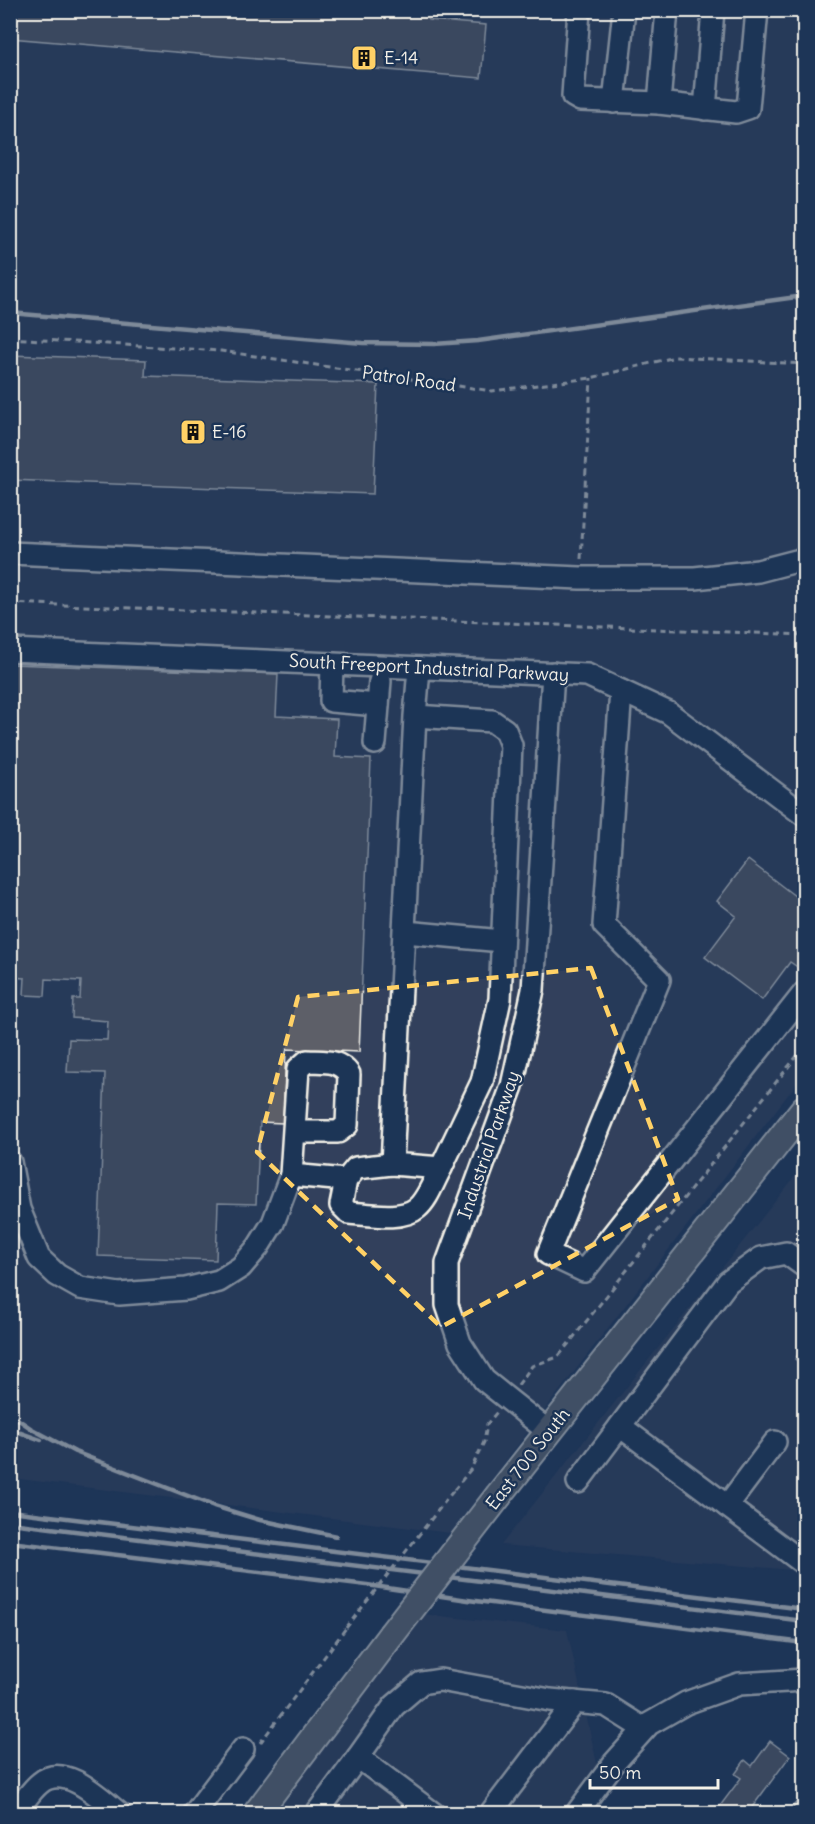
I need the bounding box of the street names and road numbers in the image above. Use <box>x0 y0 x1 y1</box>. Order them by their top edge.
street label: Patrol Road <box>361 361 458 397</box>
street label: South Freeport Industrial Parkway <box>288 649 570 686</box>
street label: Industrial Parkway <box>452 1068 525 1222</box>
street label: East 700 South <box>481 1403 575 1514</box>

